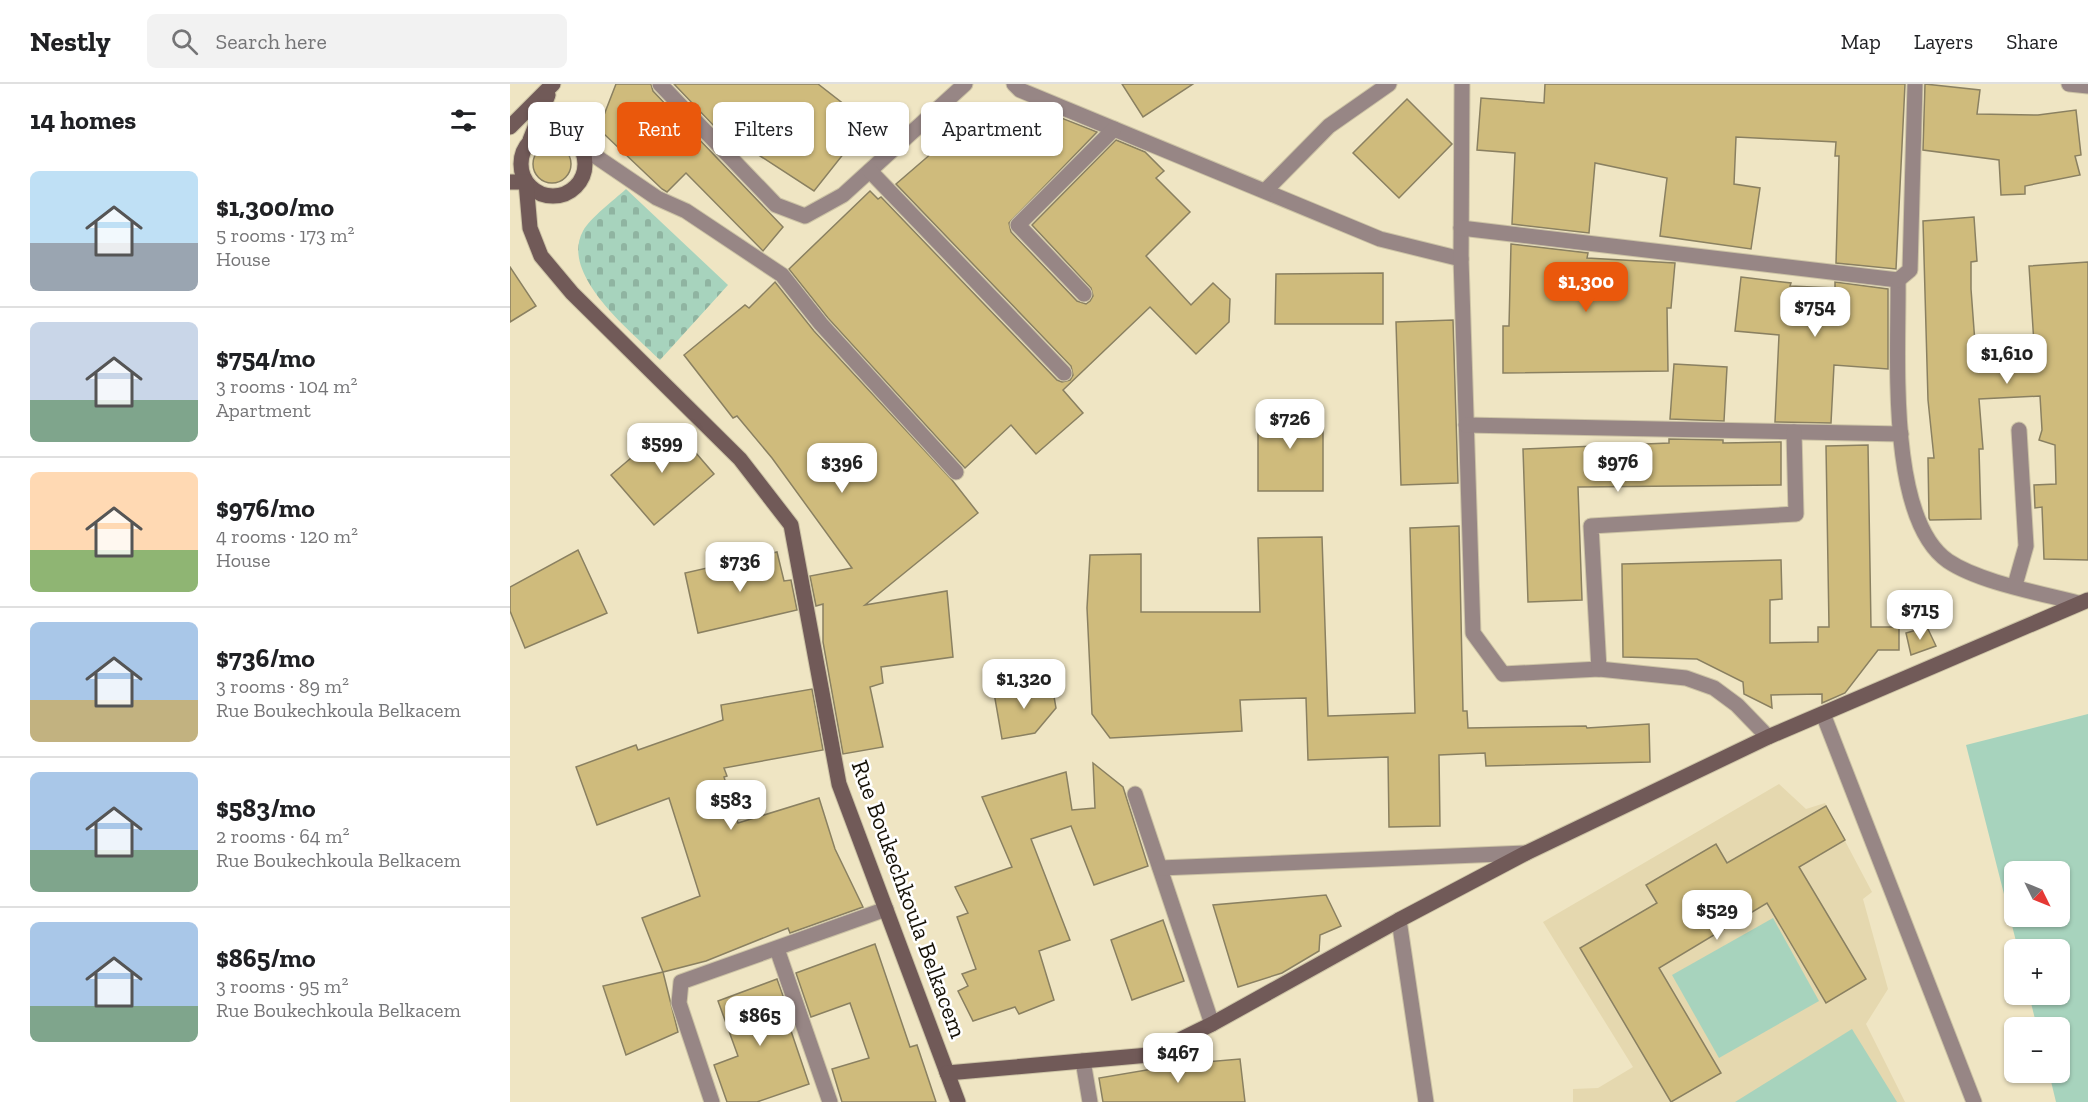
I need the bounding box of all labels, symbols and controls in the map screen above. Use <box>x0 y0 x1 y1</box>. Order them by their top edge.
search box <box>147 14 567 68</box>
text: Nestly <box>30 25 111 58</box>
icon: search <box>168 25 201 58</box>
text: Search here <box>216 28 327 55</box>
text: Map <box>1841 29 1881 54</box>
text: Layers <box>1914 29 1973 54</box>
text: Share <box>2006 29 2058 54</box>
chip: Buy <box>528 102 605 156</box>
chip: Rent <box>617 102 701 156</box>
chip: Filters <box>713 102 814 156</box>
chip: New <box>826 102 909 156</box>
chip: Apartment <box>921 102 1063 156</box>
text: 14 homes <box>30 104 136 136</box>
icon: filters <box>447 104 480 137</box>
text: $1,300/mo <box>216 191 334 223</box>
icon: home <box>78 195 150 267</box>
text: 5 rooms · 173 m² <box>216 223 354 247</box>
text: House <box>216 247 270 271</box>
pin: $1,300 <box>1537 262 1635 313</box>
text: $1,300 <box>1558 269 1614 293</box>
pin: $754 <box>1779 287 1851 338</box>
text: $754 <box>1794 294 1836 318</box>
pin: $1,610 <box>1958 334 2056 385</box>
text: $1,610 <box>1981 341 2033 365</box>
text: $754/mo <box>216 342 315 374</box>
icon: home <box>78 346 150 418</box>
text: 3 rooms · 104 m² <box>216 374 357 398</box>
text: Apartment <box>216 398 311 422</box>
pin: $726 <box>1254 399 1326 450</box>
text: $726 <box>1269 406 1311 430</box>
pin: $599 <box>626 423 698 474</box>
text: $599 <box>641 430 683 454</box>
pin: $976 <box>1582 442 1654 493</box>
pin: $396 <box>806 443 878 494</box>
text: $976 <box>1597 449 1639 473</box>
text: $396 <box>821 450 863 474</box>
text: $976/mo <box>216 492 315 524</box>
icon: home <box>78 496 150 568</box>
text: 4 rooms · 120 m² <box>216 524 358 548</box>
pin: $736 <box>704 542 776 593</box>
text: House <box>216 548 270 572</box>
text: $736 <box>719 549 761 573</box>
pin: $715 <box>1884 590 1956 641</box>
text: $715 <box>1901 597 1939 621</box>
text: $736/mo <box>216 642 315 674</box>
icon: home <box>78 646 150 718</box>
pin: $1,320 <box>975 659 1073 710</box>
text: $1,320 <box>996 666 1052 690</box>
text: 3 rooms · 89 m² <box>216 674 349 698</box>
text: Rue Boukechkoula Belkacem <box>216 698 461 722</box>
street label: Rue Boukechkoula Belkacem <box>846 756 973 1042</box>
pin: $583 <box>695 780 767 831</box>
text: $583 <box>710 787 752 811</box>
text: $583/mo <box>216 792 316 824</box>
icon: home <box>78 796 150 868</box>
text: 2 rooms · 64 m² <box>216 824 349 848</box>
text: Rue Boukechkoula Belkacem <box>216 848 461 872</box>
north arrow <box>2004 861 2070 927</box>
map controls <box>2004 861 2070 1083</box>
pin: $529 <box>1681 890 1753 941</box>
text: $529 <box>1696 897 1738 921</box>
button: + <box>2004 939 2070 1005</box>
text: $865/mo <box>216 942 316 974</box>
icon: home <box>78 946 150 1018</box>
text: 3 rooms · 95 m² <box>216 974 348 998</box>
pin: $865 <box>724 996 796 1047</box>
text: Rue Boukechkoula Belkacem <box>216 998 461 1022</box>
text: $865 <box>739 1003 781 1027</box>
button: − <box>2004 1017 2070 1083</box>
pin: $467 <box>1142 1033 1214 1084</box>
text: $467 <box>1157 1040 1199 1064</box>

